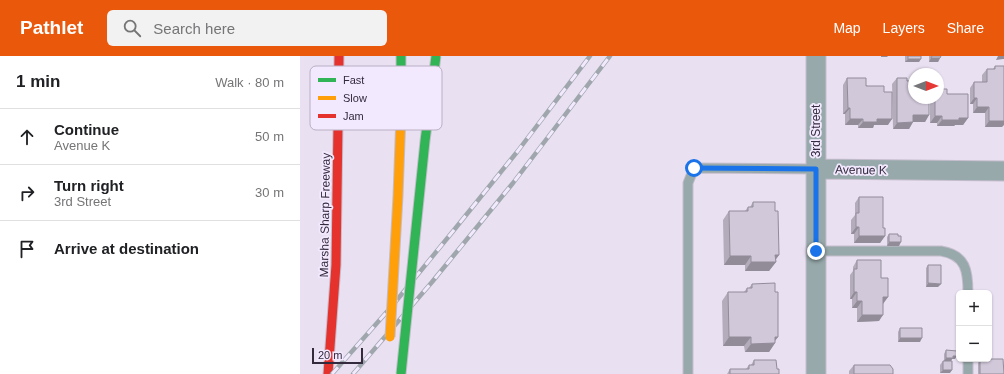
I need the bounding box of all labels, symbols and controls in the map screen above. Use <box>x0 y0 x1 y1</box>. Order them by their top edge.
search box <box>107 10 387 46</box>
text: Pathlet <box>20 17 83 38</box>
icon: search <box>121 17 143 39</box>
text: Search here <box>153 20 235 37</box>
text: Map <box>833 20 861 36</box>
text: Layers <box>883 20 925 36</box>
text: Share <box>947 20 984 36</box>
legend <box>310 66 442 130</box>
north arrow <box>908 68 944 104</box>
text: 1 min <box>16 72 60 91</box>
text: Fast <box>343 74 364 86</box>
text: Walk · 80 m <box>215 75 284 90</box>
text: Slow <box>343 92 367 104</box>
street label: 3rd Street <box>809 104 823 157</box>
text: Jam <box>343 110 364 122</box>
text: Continue <box>54 121 119 138</box>
icon: ahead <box>16 126 38 148</box>
text: 50 m <box>255 129 284 144</box>
text: Avenue K <box>54 138 110 153</box>
street label: Marsha Sharp Freeway <box>317 153 333 277</box>
route start <box>685 159 703 177</box>
street label: Avenue K <box>835 163 887 177</box>
text: Turn right <box>54 177 124 194</box>
icon: right <box>16 182 38 204</box>
text: 30 m <box>255 185 284 200</box>
text: 3rd Street <box>54 194 111 209</box>
icon: arrive <box>16 238 38 260</box>
text: Arrive at destination <box>54 240 199 257</box>
route end <box>807 242 825 260</box>
map controls <box>956 290 992 362</box>
button: + <box>956 290 992 326</box>
button: − <box>956 326 992 362</box>
scale bar <box>312 346 363 365</box>
text: 20 m <box>318 349 342 361</box>

